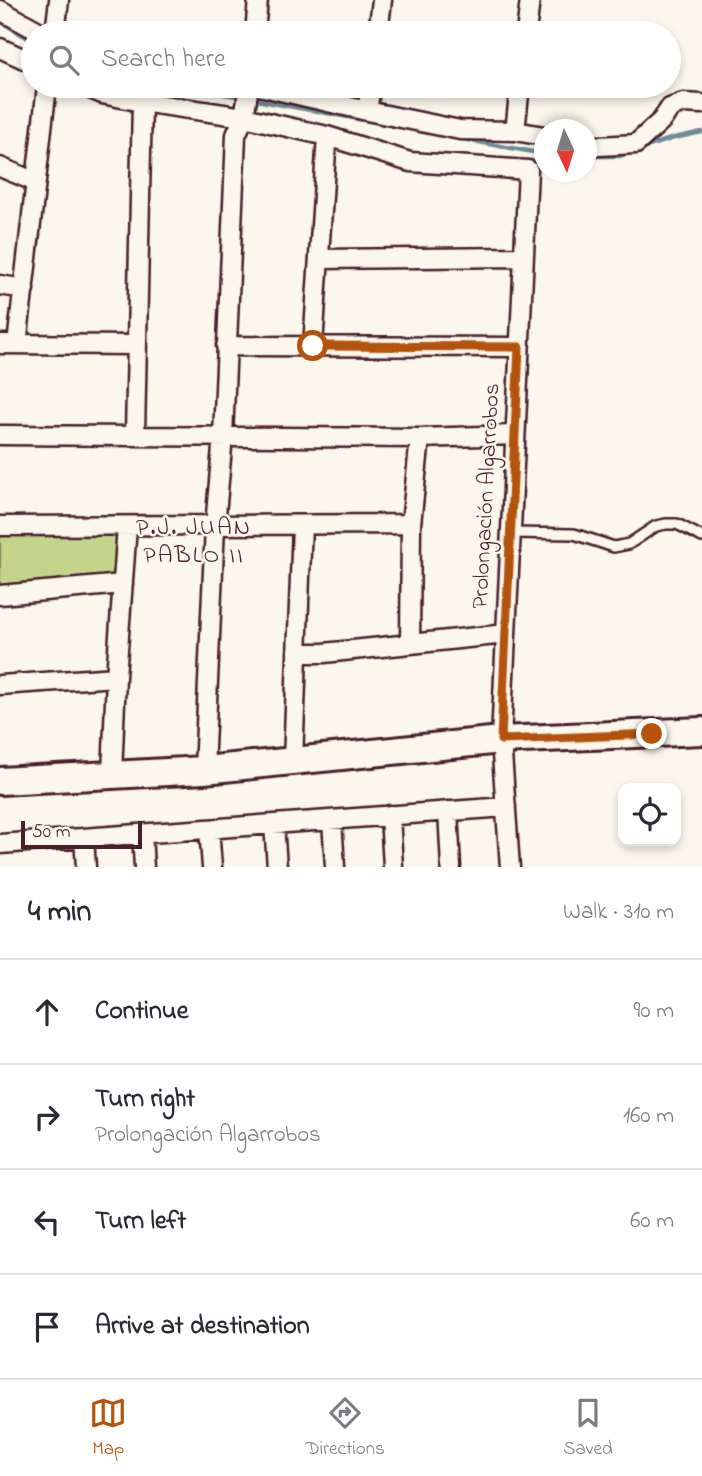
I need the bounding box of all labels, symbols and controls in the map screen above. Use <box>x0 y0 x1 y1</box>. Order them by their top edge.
search box <box>21 21 681 98</box>
icon: search <box>45 41 83 79</box>
text: Search here <box>101 41 226 79</box>
north arrow <box>534 119 597 182</box>
route start <box>297 330 328 361</box>
street label: Prolongación Algarrobos <box>465 382 510 610</box>
district label: P.J. JUAN PABLO II <box>136 511 252 574</box>
route end <box>636 718 667 749</box>
map controls <box>618 783 681 846</box>
button: locate <box>618 783 681 846</box>
scale bar <box>21 818 142 850</box>
text: 50 m <box>32 819 71 846</box>
text: 4 min <box>28 891 91 935</box>
text: Walk · 310 m <box>563 896 674 929</box>
icon: ahead <box>28 993 66 1031</box>
text: Continue <box>95 993 188 1031</box>
text: 90 m <box>634 995 674 1028</box>
text: Turn right <box>95 1081 195 1119</box>
icon: right <box>28 1098 66 1136</box>
text: 160 m <box>623 1100 674 1133</box>
text: Prolongación Algarrobos <box>95 1119 321 1152</box>
icon: left <box>28 1203 66 1241</box>
text: Turn left <box>95 1203 186 1241</box>
text: 60 m <box>630 1205 674 1238</box>
icon: arrive <box>28 1308 66 1346</box>
text: Arrive at destination <box>95 1308 310 1346</box>
tab: Map <box>89 1394 127 1463</box>
tab: Directions <box>306 1394 385 1463</box>
tab: Saved <box>563 1394 613 1463</box>

